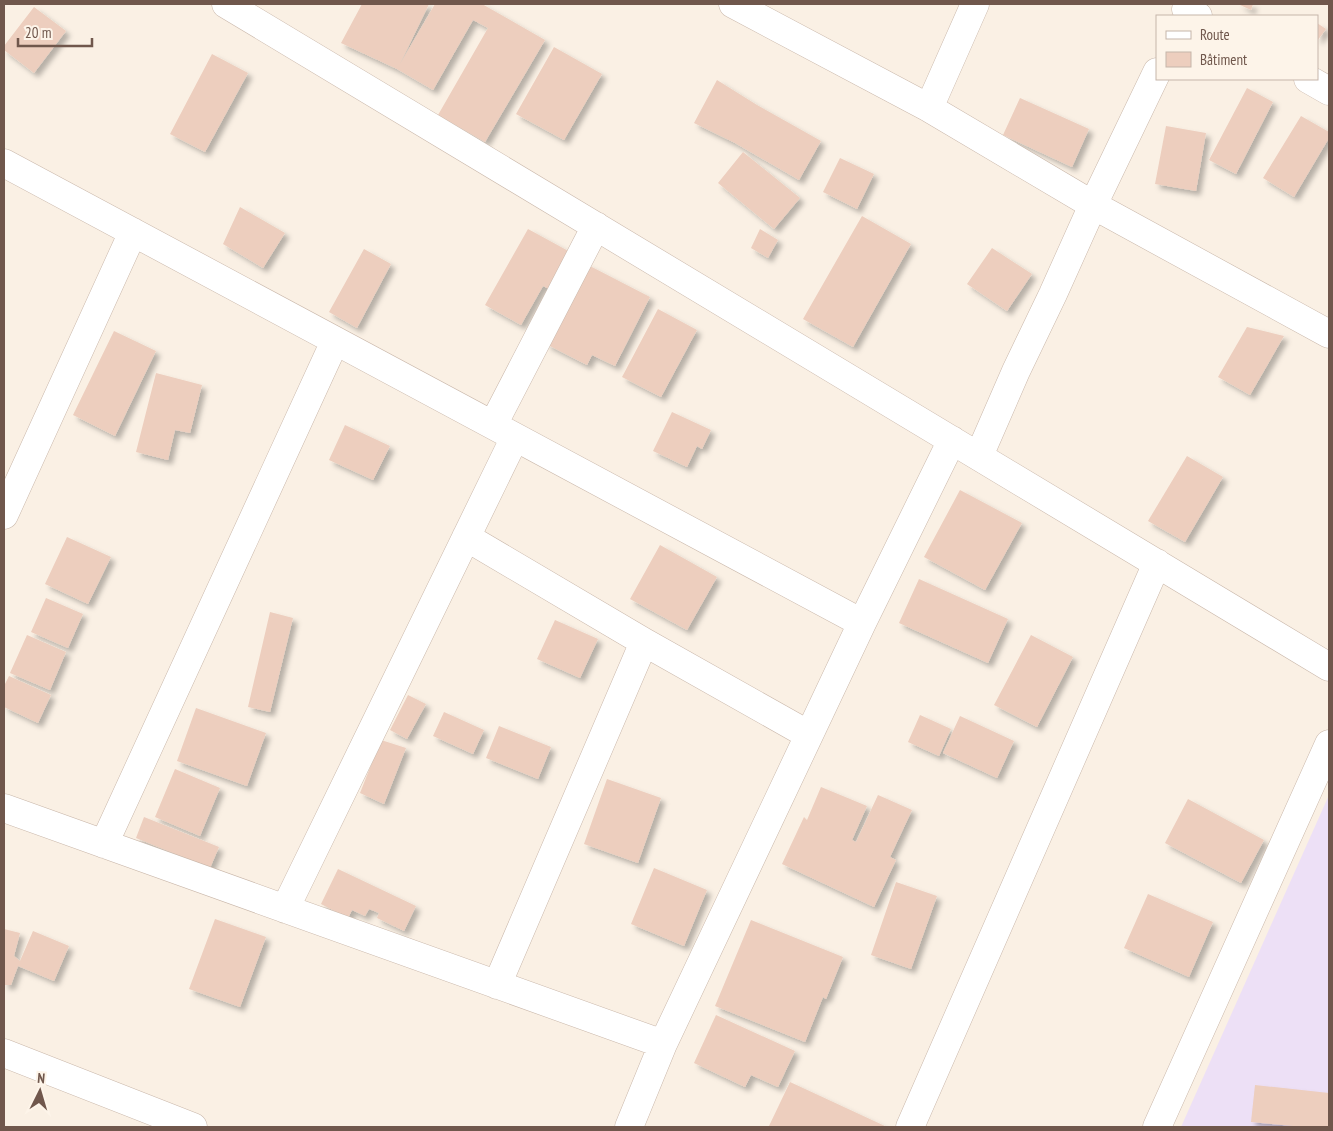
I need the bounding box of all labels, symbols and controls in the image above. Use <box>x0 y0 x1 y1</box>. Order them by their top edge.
scale bar <box>18 15 91 47</box>
legend <box>1156 15 1318 80</box>
text: 20 m <box>25 23 51 42</box>
text: Route <box>1200 25 1230 44</box>
text: Bâtiment <box>1200 50 1247 69</box>
north arrow <box>15 1066 65 1116</box>
text: N <box>37 1069 46 1087</box>

